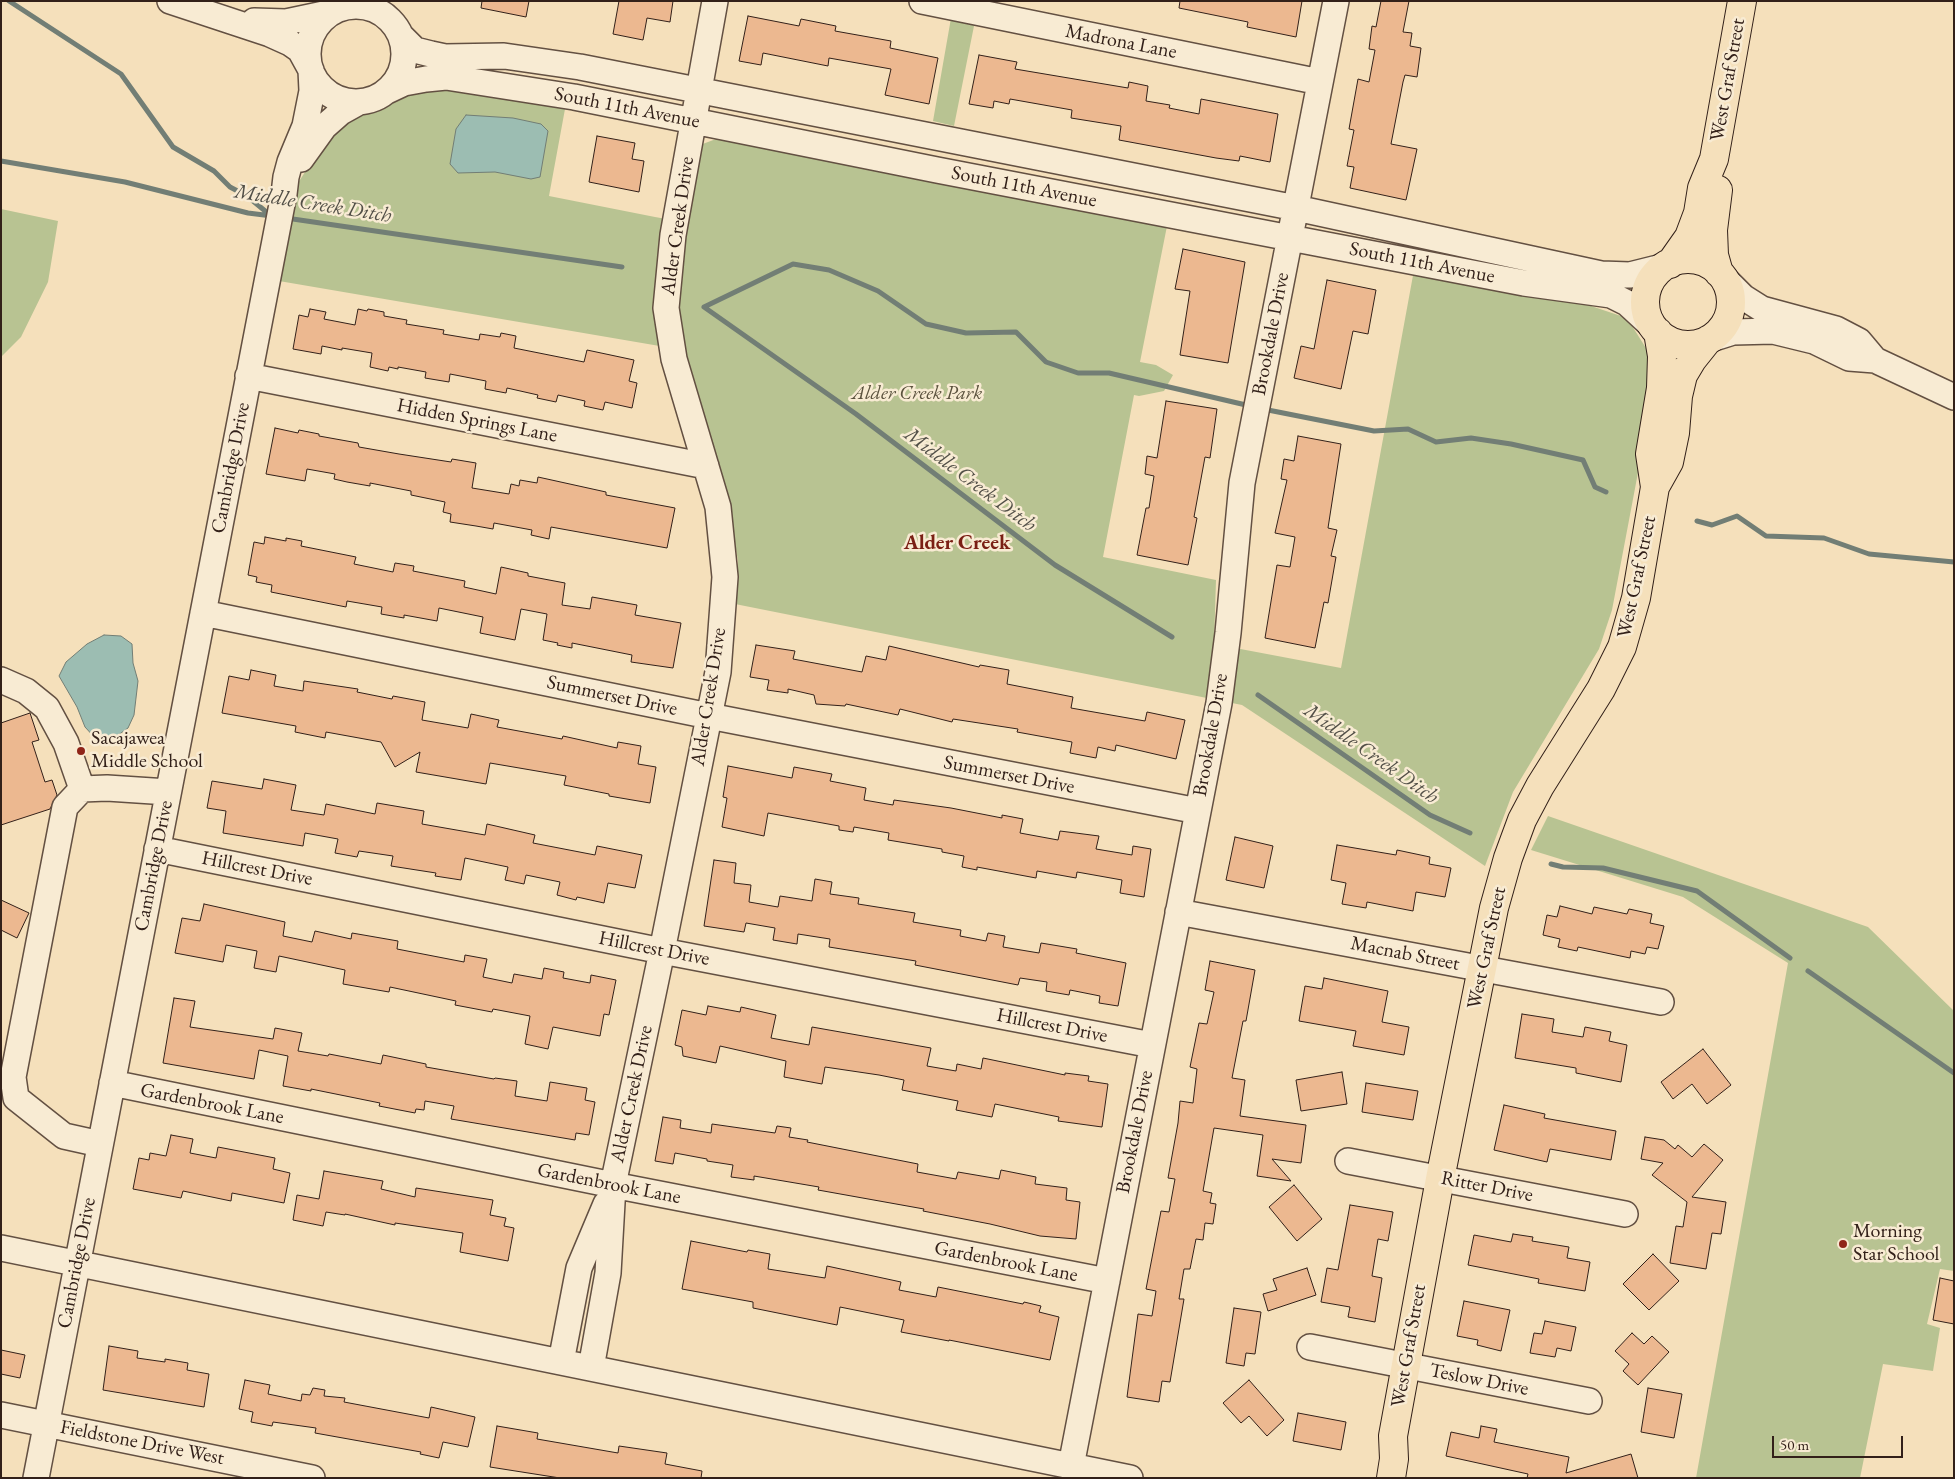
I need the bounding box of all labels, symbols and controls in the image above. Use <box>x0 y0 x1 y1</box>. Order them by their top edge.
street label: West Graf Street <box>1705 17 1751 143</box>
street label: Madrona Lane <box>1063 19 1179 65</box>
street label: South 11th Avenue <box>552 82 702 134</box>
street label: Alder Creek Drive <box>656 155 700 297</box>
street label: South 11th Avenue <box>949 161 1099 213</box>
water label: Middle Creek Ditch <box>233 179 393 229</box>
street label: South 11th Avenue <box>1347 237 1497 289</box>
street label: Brookdale Drive <box>1247 270 1295 398</box>
park label: Alder Creek Park <box>852 382 982 406</box>
street label: Hidden Springs Lane <box>395 394 559 448</box>
street label: Cambridge Drive <box>207 400 255 536</box>
water label: Middle Creek Ditch <box>899 422 1041 538</box>
street label: West Graf Street <box>1612 514 1662 640</box>
district label: Alder Creek <box>904 530 1010 556</box>
street label: Alder Creek Drive <box>686 626 732 768</box>
street label: Summerset Drive <box>545 670 679 722</box>
street label: Brookdale Drive <box>1188 672 1234 798</box>
water label: Middle Creek Ditch <box>1299 698 1443 810</box>
place label: Sacajawea Middle School <box>91 727 203 774</box>
marker: Sacajawea Middle School <box>75 745 87 757</box>
street label: Summerset Drive <box>942 751 1076 799</box>
street label: Cambridge Drive <box>130 798 178 934</box>
street label: Hillcrest Drive <box>200 846 314 892</box>
street label: West Graf Street <box>1462 885 1512 1011</box>
street label: Hillcrest Drive <box>597 926 711 972</box>
street label: Macnab Street <box>1349 932 1461 976</box>
street label: Hillcrest Drive <box>995 1003 1109 1049</box>
street label: Alder Creek Drive <box>606 1023 658 1165</box>
street label: Brookdale Drive <box>1111 1068 1159 1196</box>
street label: Gardenbrook Lane <box>138 1078 286 1130</box>
street label: Gardenbrook Lane <box>535 1158 683 1210</box>
street label: Ritter Drive <box>1439 1166 1535 1208</box>
street label: Cambridge Drive <box>53 1195 101 1331</box>
place label: Morning Star School <box>1853 1220 1939 1267</box>
street label: Gardenbrook Lane <box>932 1236 1080 1288</box>
marker: Morning Star School <box>1837 1238 1849 1250</box>
street label: West Graf Street <box>1386 1283 1432 1409</box>
street label: Teslow Drive <box>1427 1359 1531 1401</box>
street label: Fieldstone Drive West <box>58 1415 226 1471</box>
scale bar <box>1775 1426 1906 1458</box>
text: 50 m <box>1780 1435 1809 1454</box>

